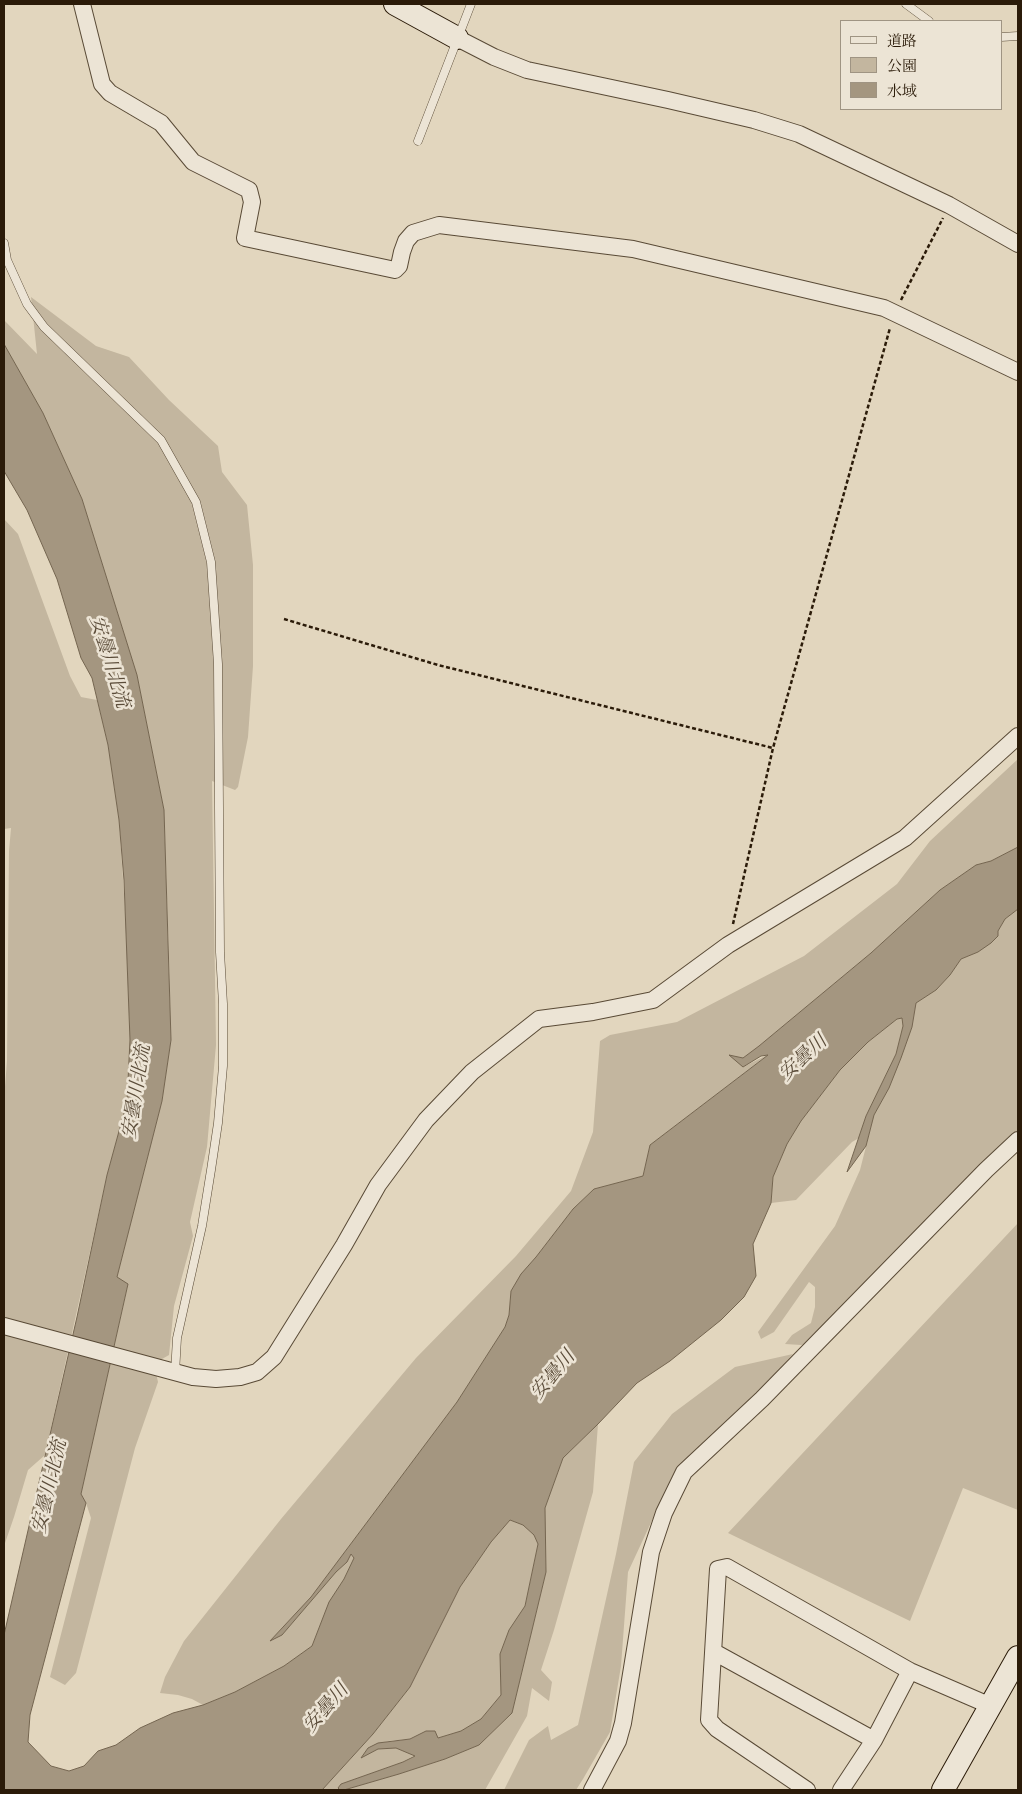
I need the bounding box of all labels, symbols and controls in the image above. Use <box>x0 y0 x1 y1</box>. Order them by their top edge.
legend <box>840 20 1002 110</box>
text: 道路 <box>887 32 917 51</box>
text: 公園 <box>887 57 917 76</box>
text: 水域 <box>887 82 917 101</box>
water label: 安曇川北流 <box>83 613 133 711</box>
water label: 安曇川 <box>775 1031 833 1087</box>
water label: 安曇川北流 <box>119 1043 157 1141</box>
water label: 安曇川 <box>527 1347 581 1405</box>
water label: 安曇川北流 <box>29 1438 73 1536</box>
water label: 安曇川 <box>300 1680 354 1738</box>

